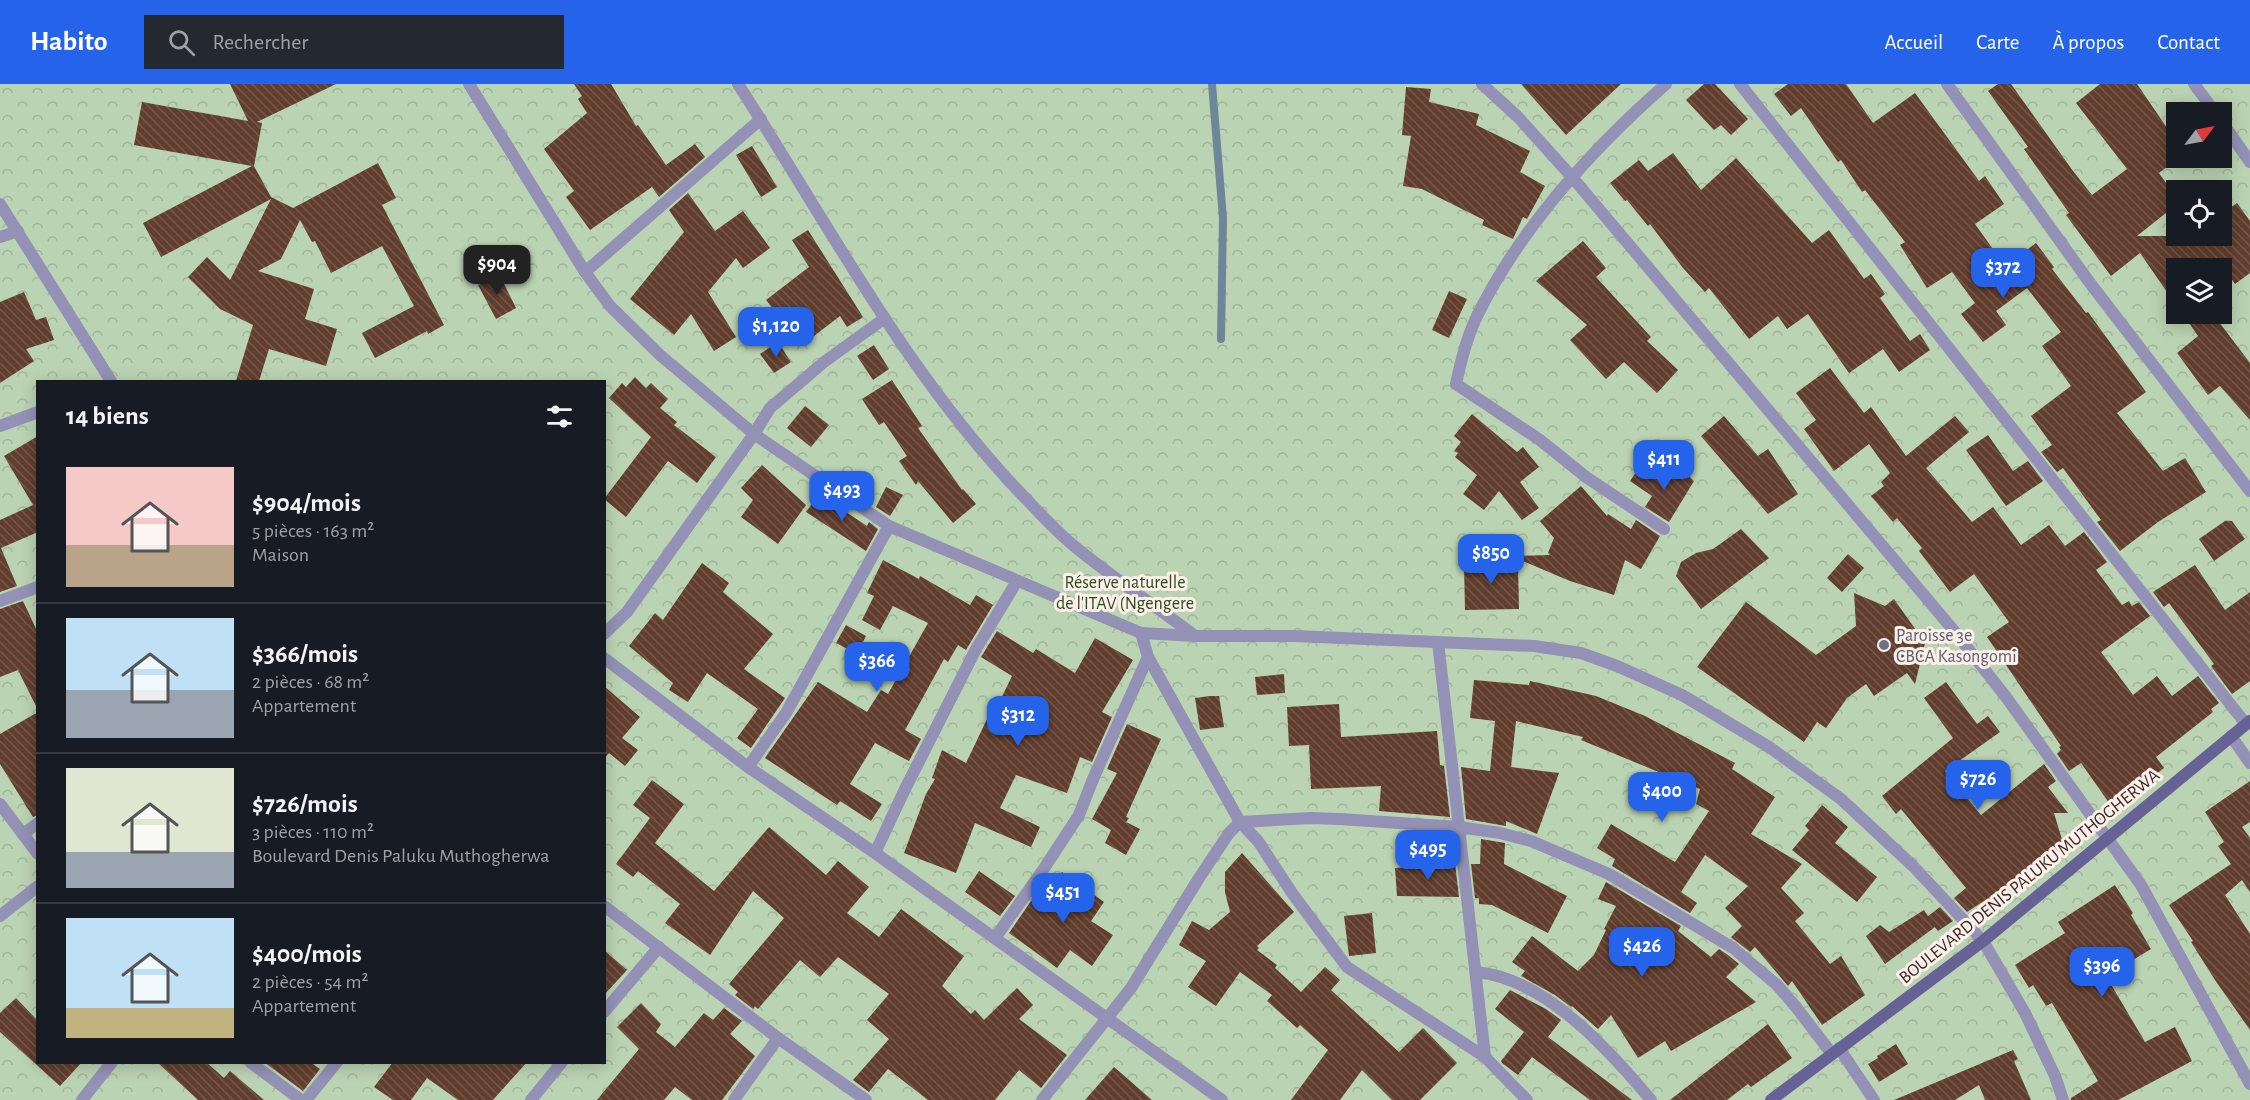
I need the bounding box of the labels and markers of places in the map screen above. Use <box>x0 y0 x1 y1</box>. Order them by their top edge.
pin: $904 <box>461 245 533 296</box>
pin: $372 <box>1967 248 2039 299</box>
pin: $1,120 <box>727 307 825 358</box>
pin: $411 <box>1628 440 1700 491</box>
pin: $493 <box>806 471 878 522</box>
pin: $850 <box>1455 534 1527 585</box>
place label: Paroisse 3e CBCA Kasongomi <box>1896 627 2017 666</box>
marker: Paroisse 3e CBCA Kasongomi <box>1877 638 1891 652</box>
pin: $366 <box>841 642 913 693</box>
pin: $312 <box>982 696 1054 747</box>
pin: $726 <box>1942 760 2014 811</box>
pin: $400 <box>1626 772 1698 823</box>
pin: $495 <box>1392 830 1464 881</box>
pin: $451 <box>1027 873 1099 924</box>
pin: $426 <box>1606 927 1678 978</box>
pin: $396 <box>2066 947 2138 998</box>

